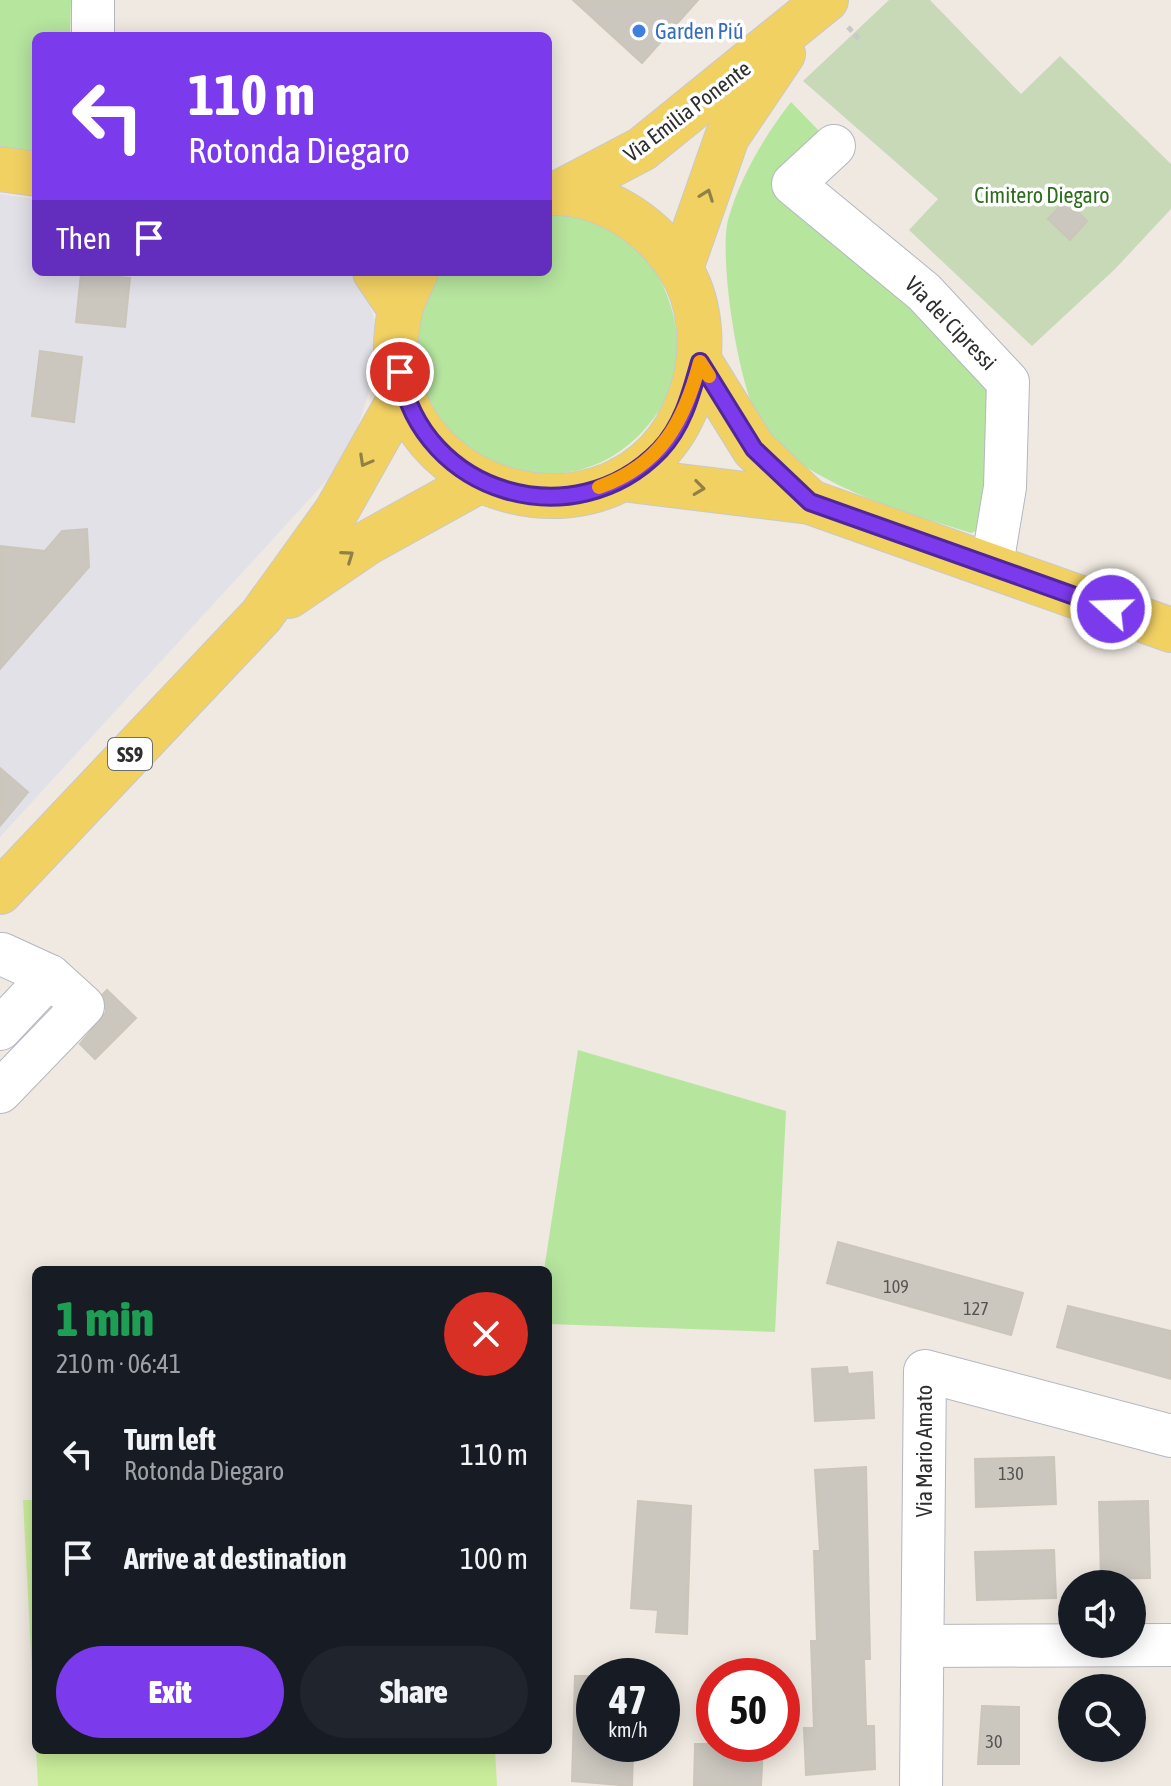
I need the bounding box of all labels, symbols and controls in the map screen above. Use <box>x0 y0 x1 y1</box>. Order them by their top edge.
place label: Garden Piú <box>655 18 744 44</box>
marker: Garden Piú <box>630 22 648 40</box>
street label: Via Emilia Ponente <box>619 55 755 167</box>
text: 110 m <box>188 63 315 127</box>
icon: left <box>56 64 160 168</box>
text: Rotonda Diegaro <box>188 129 410 171</box>
park label: Cimitero Diegaro <box>974 182 1110 208</box>
one-way arrow <box>697 189 713 203</box>
icon: arrive <box>127 216 171 260</box>
text: Then <box>56 221 111 255</box>
street label: Via dei Cipressi <box>900 271 1002 375</box>
pin <box>366 338 434 406</box>
icon: arrive <box>378 350 422 394</box>
one-way arrow <box>359 452 375 467</box>
one-way arrow <box>693 480 706 497</box>
one-way arrow <box>339 551 353 566</box>
position arrow <box>1069 567 1153 651</box>
road number: SS9 <box>108 738 152 770</box>
house number: 109 <box>883 1276 909 1297</box>
text: 1 min <box>56 1291 154 1346</box>
button: close <box>444 1292 528 1376</box>
house number: 127 <box>963 1298 989 1319</box>
text: 210 m · 06:41 <box>56 1349 181 1379</box>
street label: Via Mario Amato <box>911 1385 937 1517</box>
text: Turn left <box>124 1422 216 1456</box>
icon: left <box>56 1432 100 1476</box>
text: 110 m <box>460 1437 528 1471</box>
text: Rotonda Diegaro <box>124 1456 284 1486</box>
house number: 130 <box>998 1463 1024 1484</box>
icon: arrive <box>56 1536 100 1580</box>
text: Arrive at destination <box>124 1541 346 1575</box>
text: 100 m <box>460 1541 528 1575</box>
map controls <box>1058 1570 1146 1762</box>
button: sound <box>1058 1570 1146 1658</box>
button: Exit <box>56 1646 284 1738</box>
button: Share <box>300 1646 528 1738</box>
speed limit sign: 50 <box>696 1658 800 1762</box>
button: search <box>1058 1674 1146 1762</box>
text: 47 <box>609 1677 647 1722</box>
text: km/h <box>608 1718 648 1741</box>
house number: 30 <box>986 1731 1002 1752</box>

